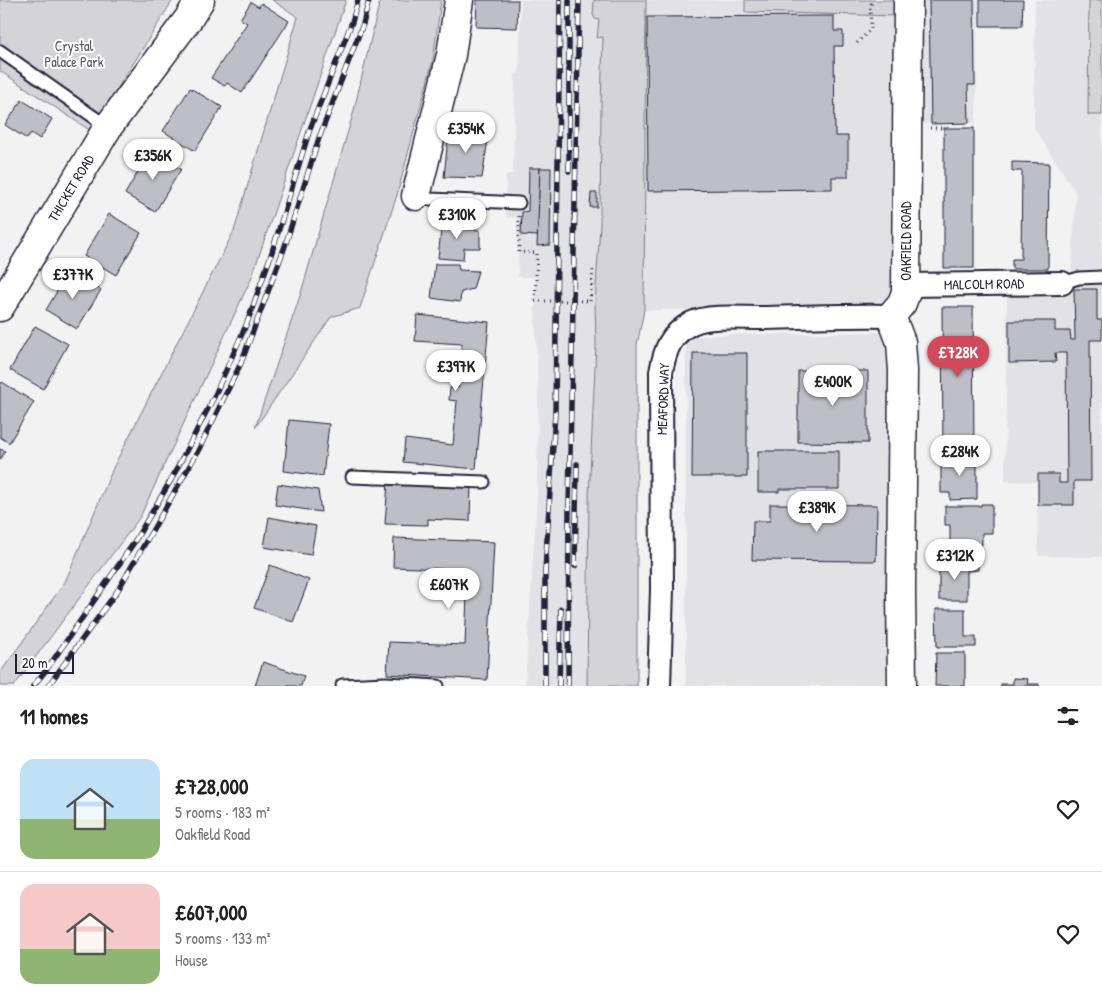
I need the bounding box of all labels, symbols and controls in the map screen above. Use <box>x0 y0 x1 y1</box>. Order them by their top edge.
park label: Crystal Palace Park <box>44 36 104 71</box>
pin: £354K <box>431 112 501 154</box>
text: £354K <box>447 117 485 139</box>
pin: £356K <box>118 138 188 181</box>
text: £356K <box>134 144 172 166</box>
street label: THICKET ROAD <box>43 150 98 225</box>
pin: £310K <box>422 198 492 240</box>
street label: OAKFIELD ROAD <box>896 201 915 281</box>
text: £310K <box>438 203 476 225</box>
pin: £377K <box>38 258 108 300</box>
text: £377K <box>53 263 93 285</box>
street label: MALCOLM ROAD <box>944 273 1025 294</box>
pin: £728K <box>923 336 993 378</box>
text: £728K <box>938 341 978 363</box>
pin: £397K <box>421 350 491 392</box>
text: £397K <box>437 355 475 377</box>
street label: MEAFORD WAY <box>652 362 673 435</box>
pin: £400K <box>798 364 868 407</box>
text: £400K <box>814 370 852 392</box>
pin: £284K <box>925 434 995 477</box>
text: £284K <box>941 440 979 462</box>
pin: £389K <box>782 490 852 533</box>
text: £389K <box>798 496 836 518</box>
pin: £312K <box>920 538 990 581</box>
text: £312K <box>936 544 974 566</box>
pin: £607K <box>414 568 484 610</box>
text: £607K <box>430 573 468 595</box>
scale bar <box>15 651 74 674</box>
text: 20 m <box>22 653 48 672</box>
text: 11 homes <box>20 702 88 731</box>
icon: filters <box>1054 702 1082 730</box>
text: £728,000 <box>175 772 248 801</box>
icon: home <box>60 779 120 839</box>
icon: heart <box>1054 795 1082 823</box>
text: 5 rooms · 183 m² <box>175 801 270 823</box>
text: Oakfield Road <box>175 823 250 845</box>
text: £607,000 <box>175 898 247 927</box>
icon: home <box>60 904 120 964</box>
icon: heart <box>1054 920 1082 948</box>
text: 5 rooms · 133 m² <box>175 927 271 949</box>
text: House <box>175 949 208 971</box>

